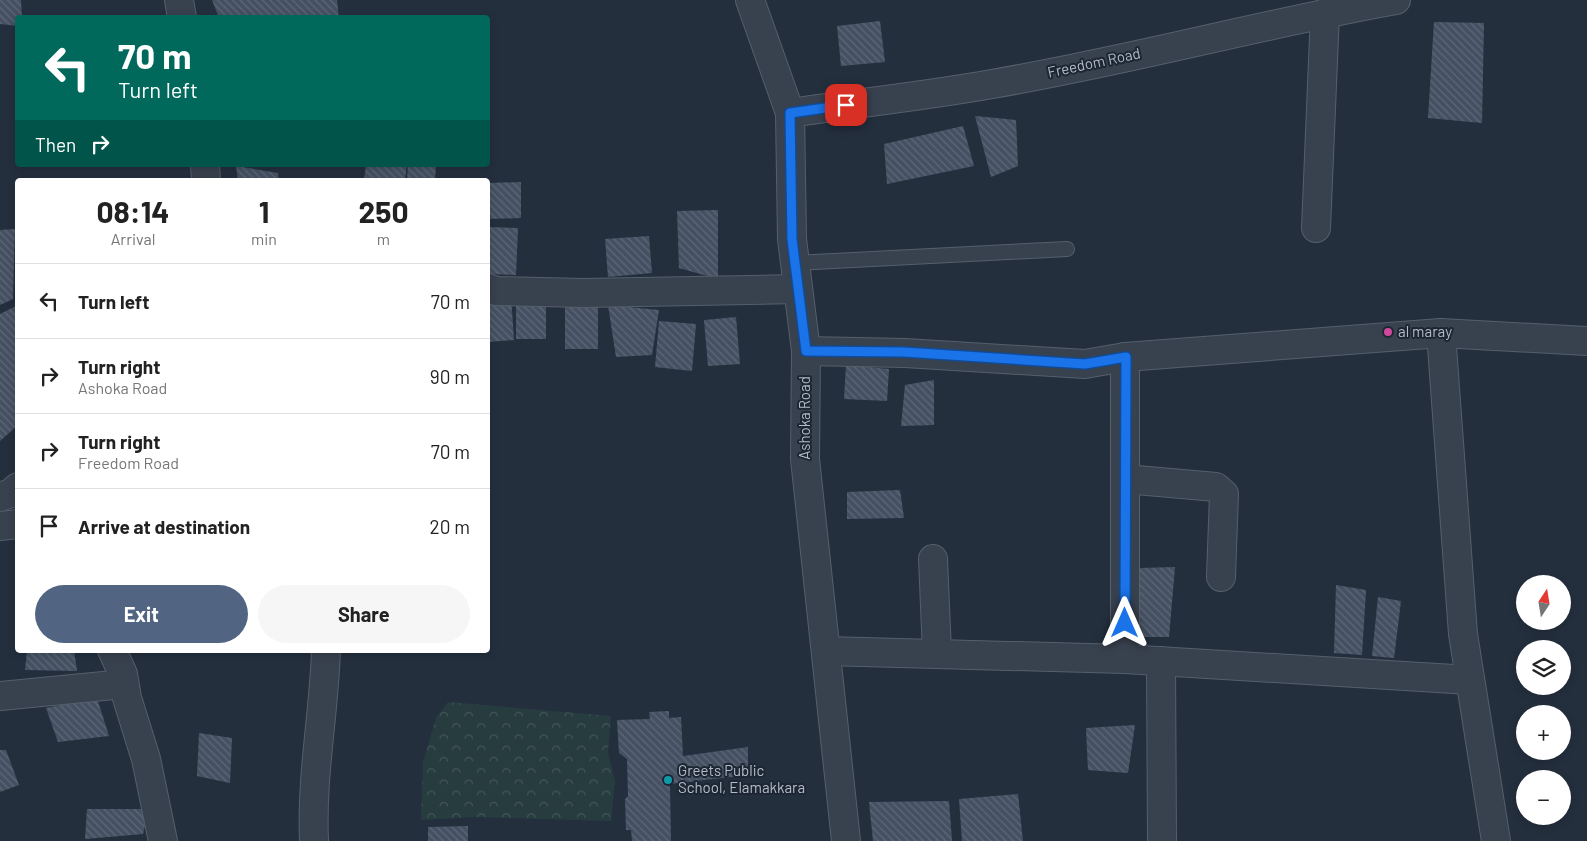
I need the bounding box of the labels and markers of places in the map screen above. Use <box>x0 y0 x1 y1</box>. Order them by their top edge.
pin <box>825 84 867 126</box>
place label: al maray <box>1398 322 1452 340</box>
marker: al maray <box>1382 326 1394 338</box>
place label: Greets Public School, Elamakkara <box>678 761 805 796</box>
marker: Greets Public School, Elamakkara <box>662 774 674 786</box>

